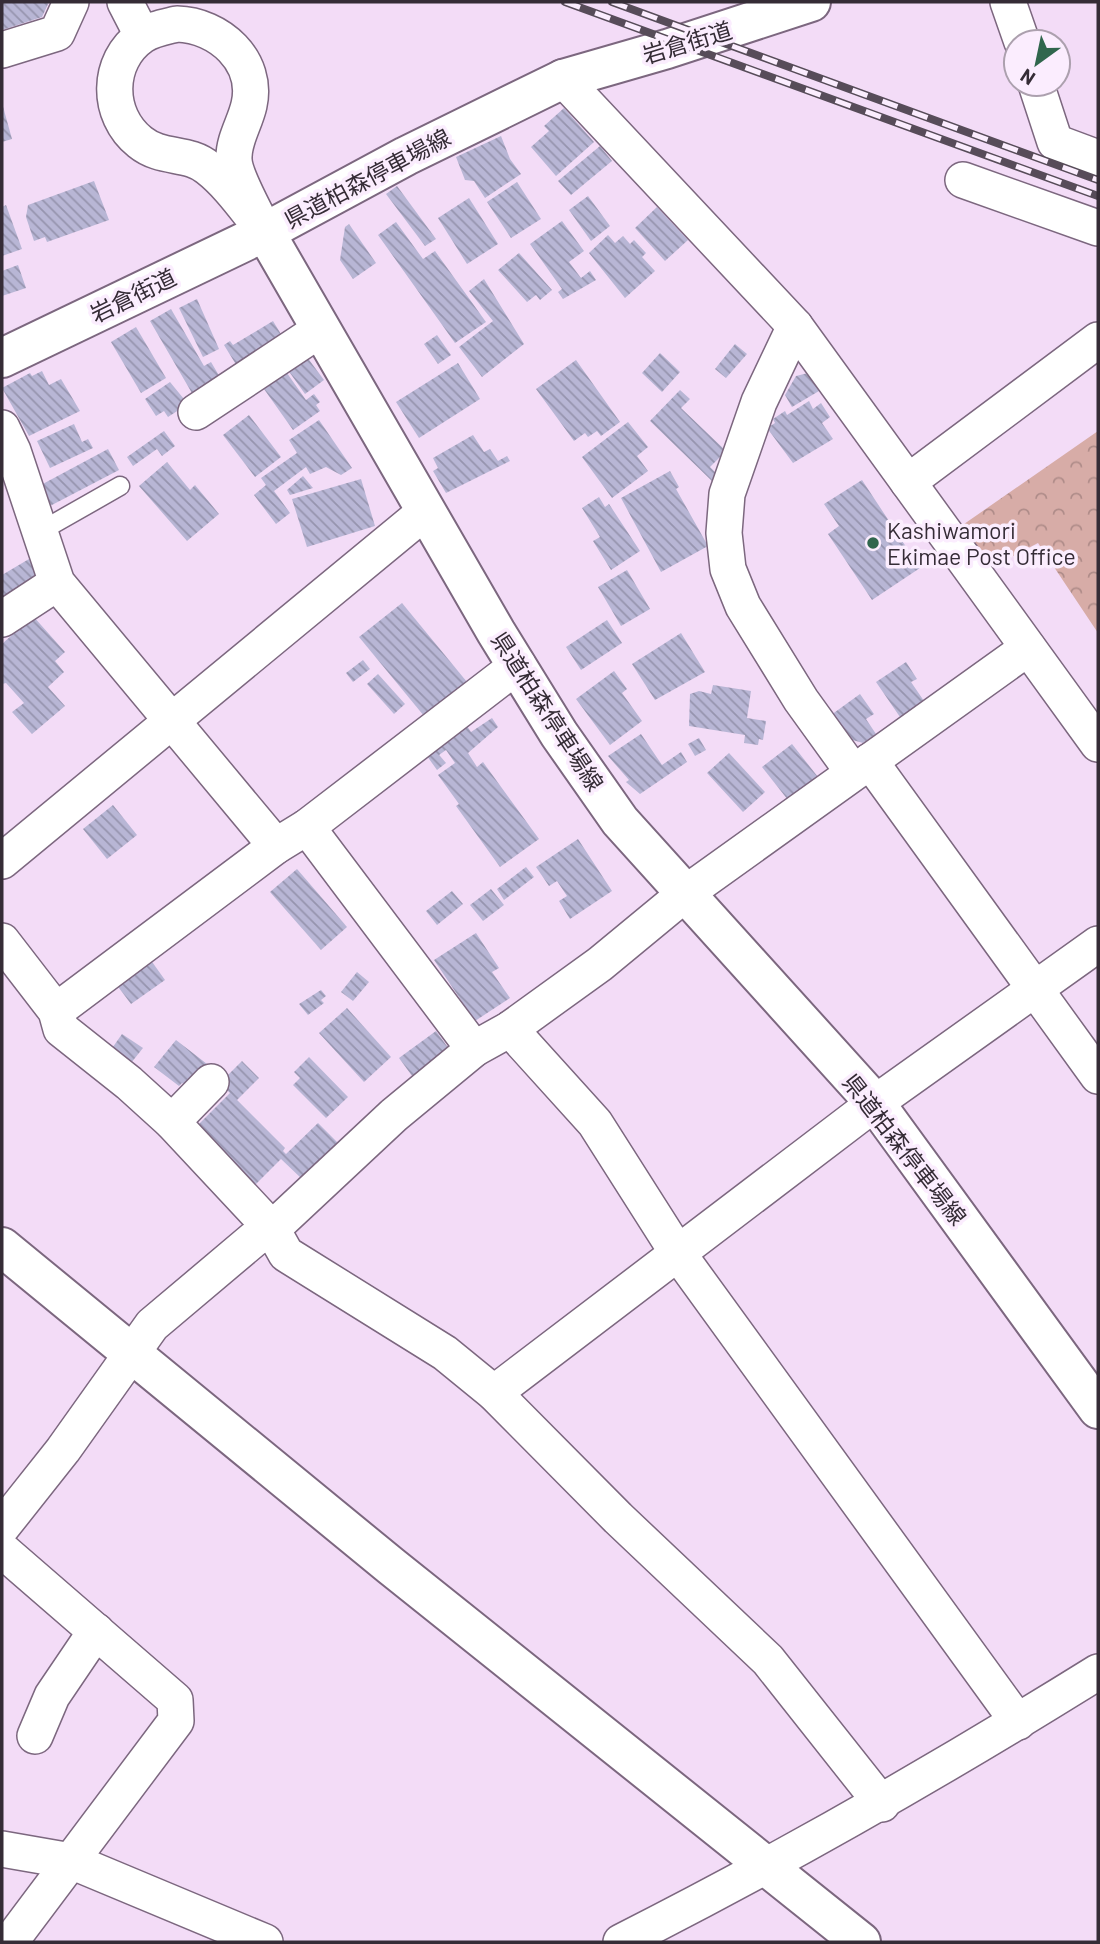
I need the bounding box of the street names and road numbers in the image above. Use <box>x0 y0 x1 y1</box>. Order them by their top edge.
street label: 岩倉街道 <box>639 15 735 69</box>
street label: 県道柏森停車場線 <box>279 122 455 234</box>
street label: 岩倉街道 <box>86 262 180 328</box>
street label: 県道柏森停車場線 <box>486 626 610 796</box>
street label: 県道柏森停車場線 <box>837 1068 973 1230</box>

